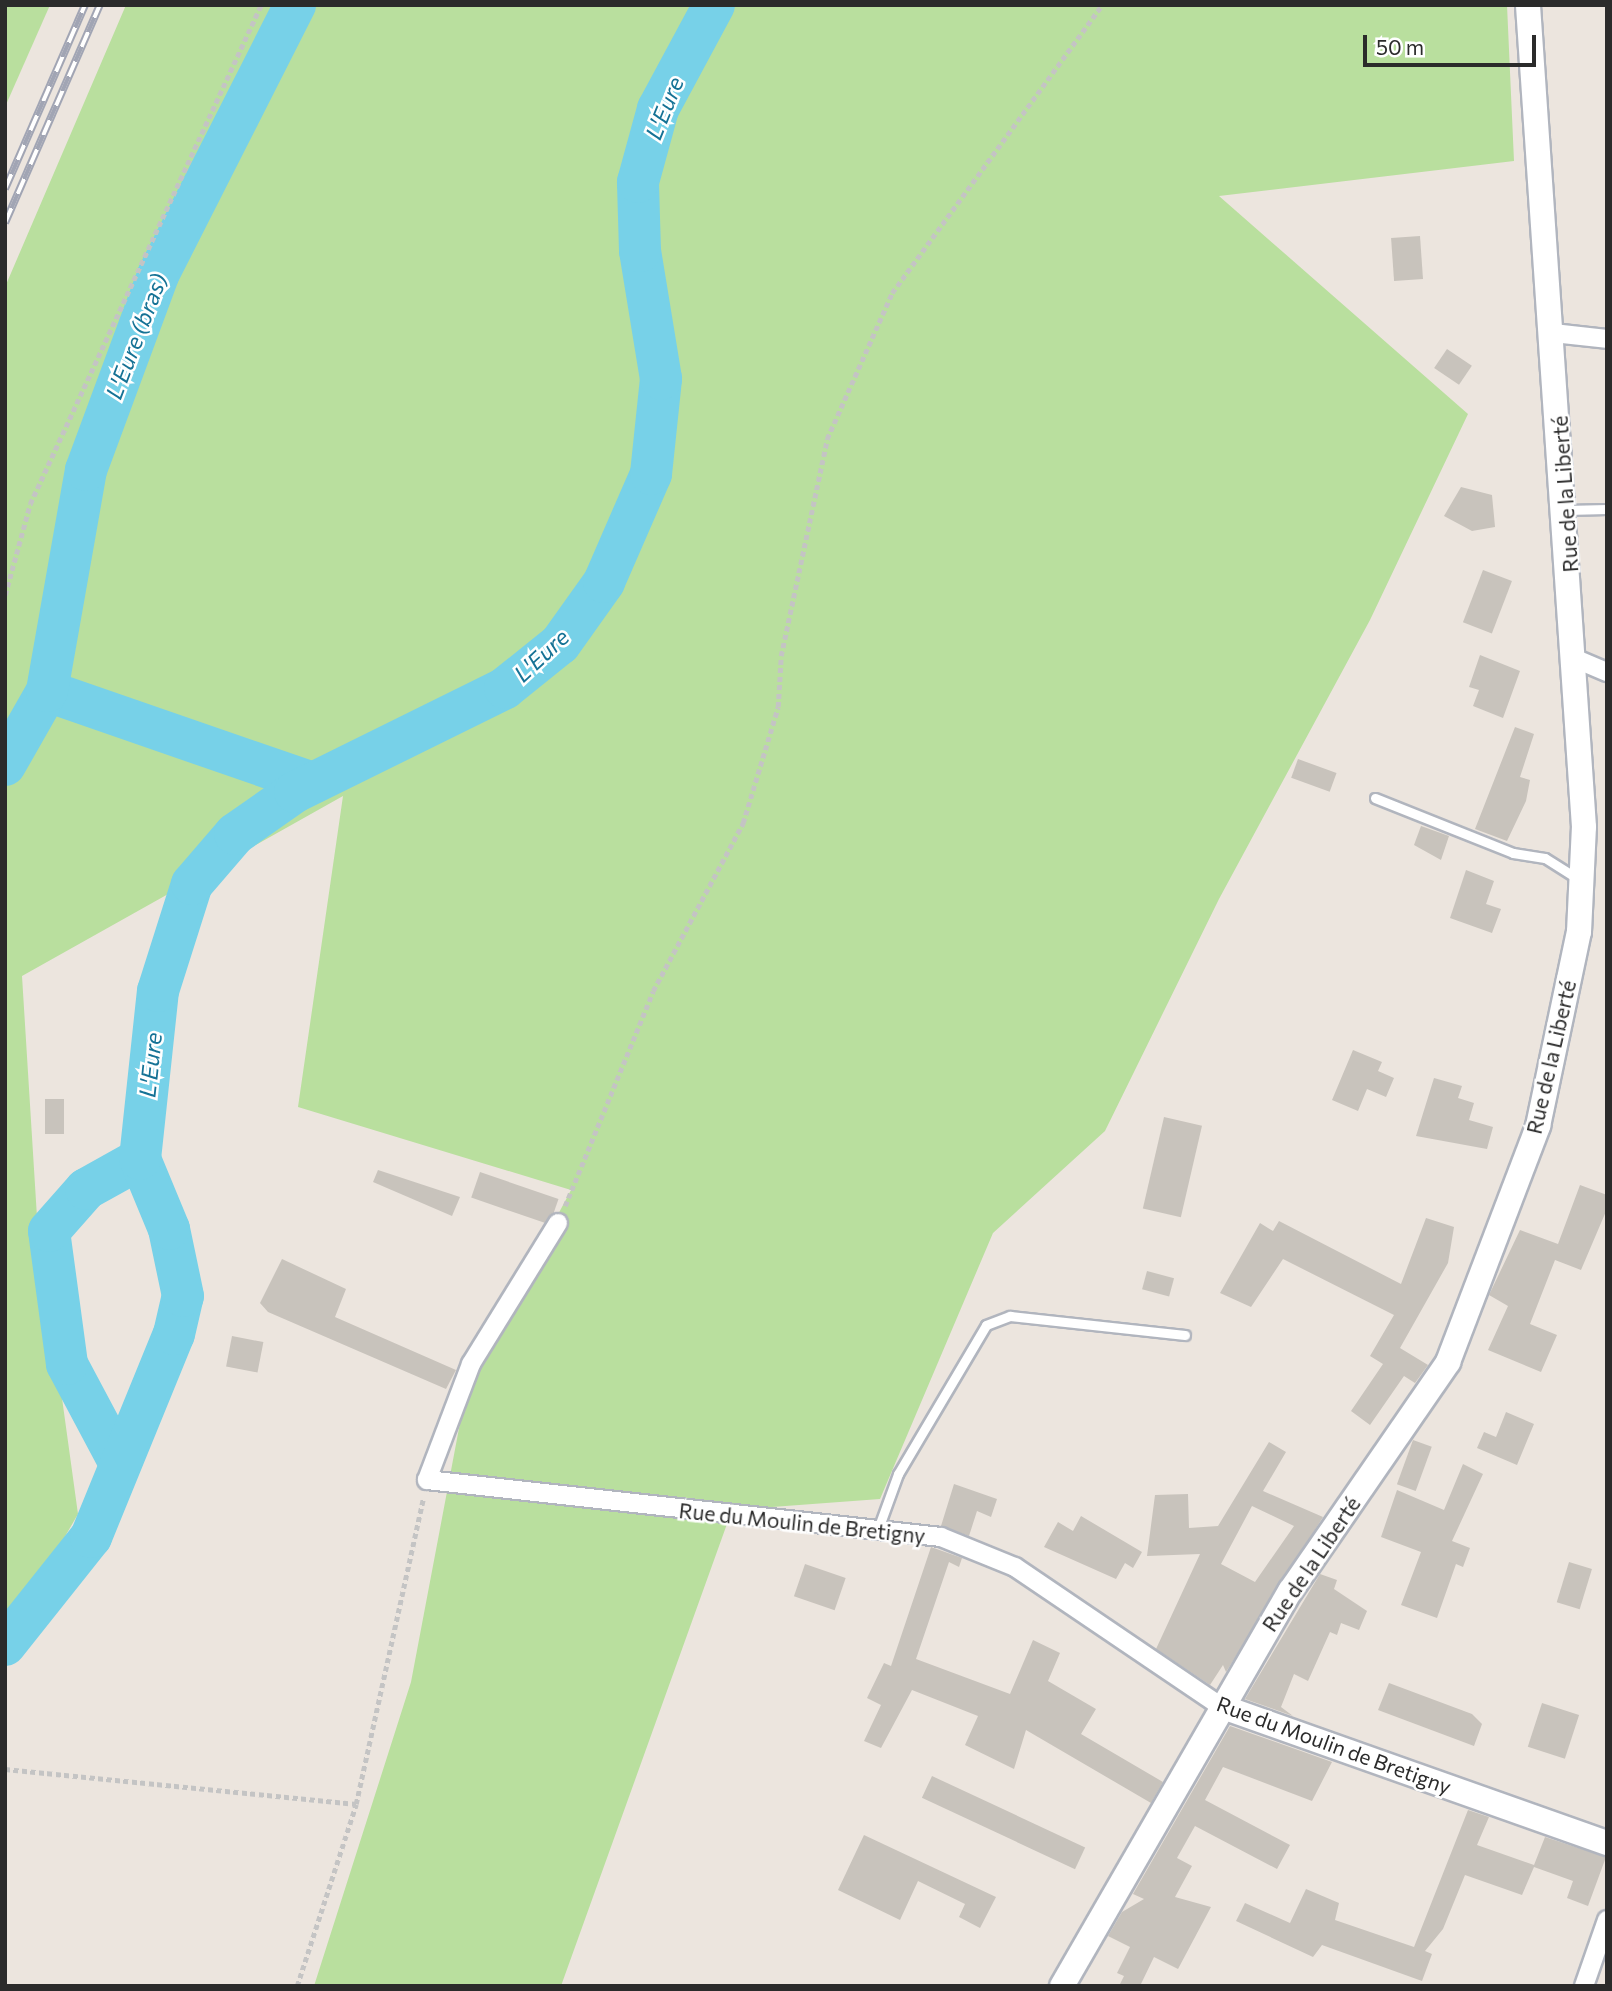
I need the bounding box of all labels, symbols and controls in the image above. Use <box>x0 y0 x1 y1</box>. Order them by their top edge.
scale bar <box>1367 21 1540 65</box>
text: 50 m <box>1376 34 1424 59</box>
water label: L'Eure <box>639 73 689 143</box>
water label: L'Eure (bras) <box>99 269 173 403</box>
street label: Rue de la Liberté <box>1547 415 1583 573</box>
water label: L'Eure <box>508 623 574 687</box>
street label: Rue de la Liberté <box>1521 978 1581 1136</box>
water label: L'Eure <box>133 1031 167 1099</box>
street label: Rue de la Liberté <box>1257 1492 1365 1636</box>
street label: Rue du Moulin de Bretigny <box>678 1498 926 1548</box>
street label: Rue du Moulin de Bretigny <box>1213 1691 1455 1799</box>

